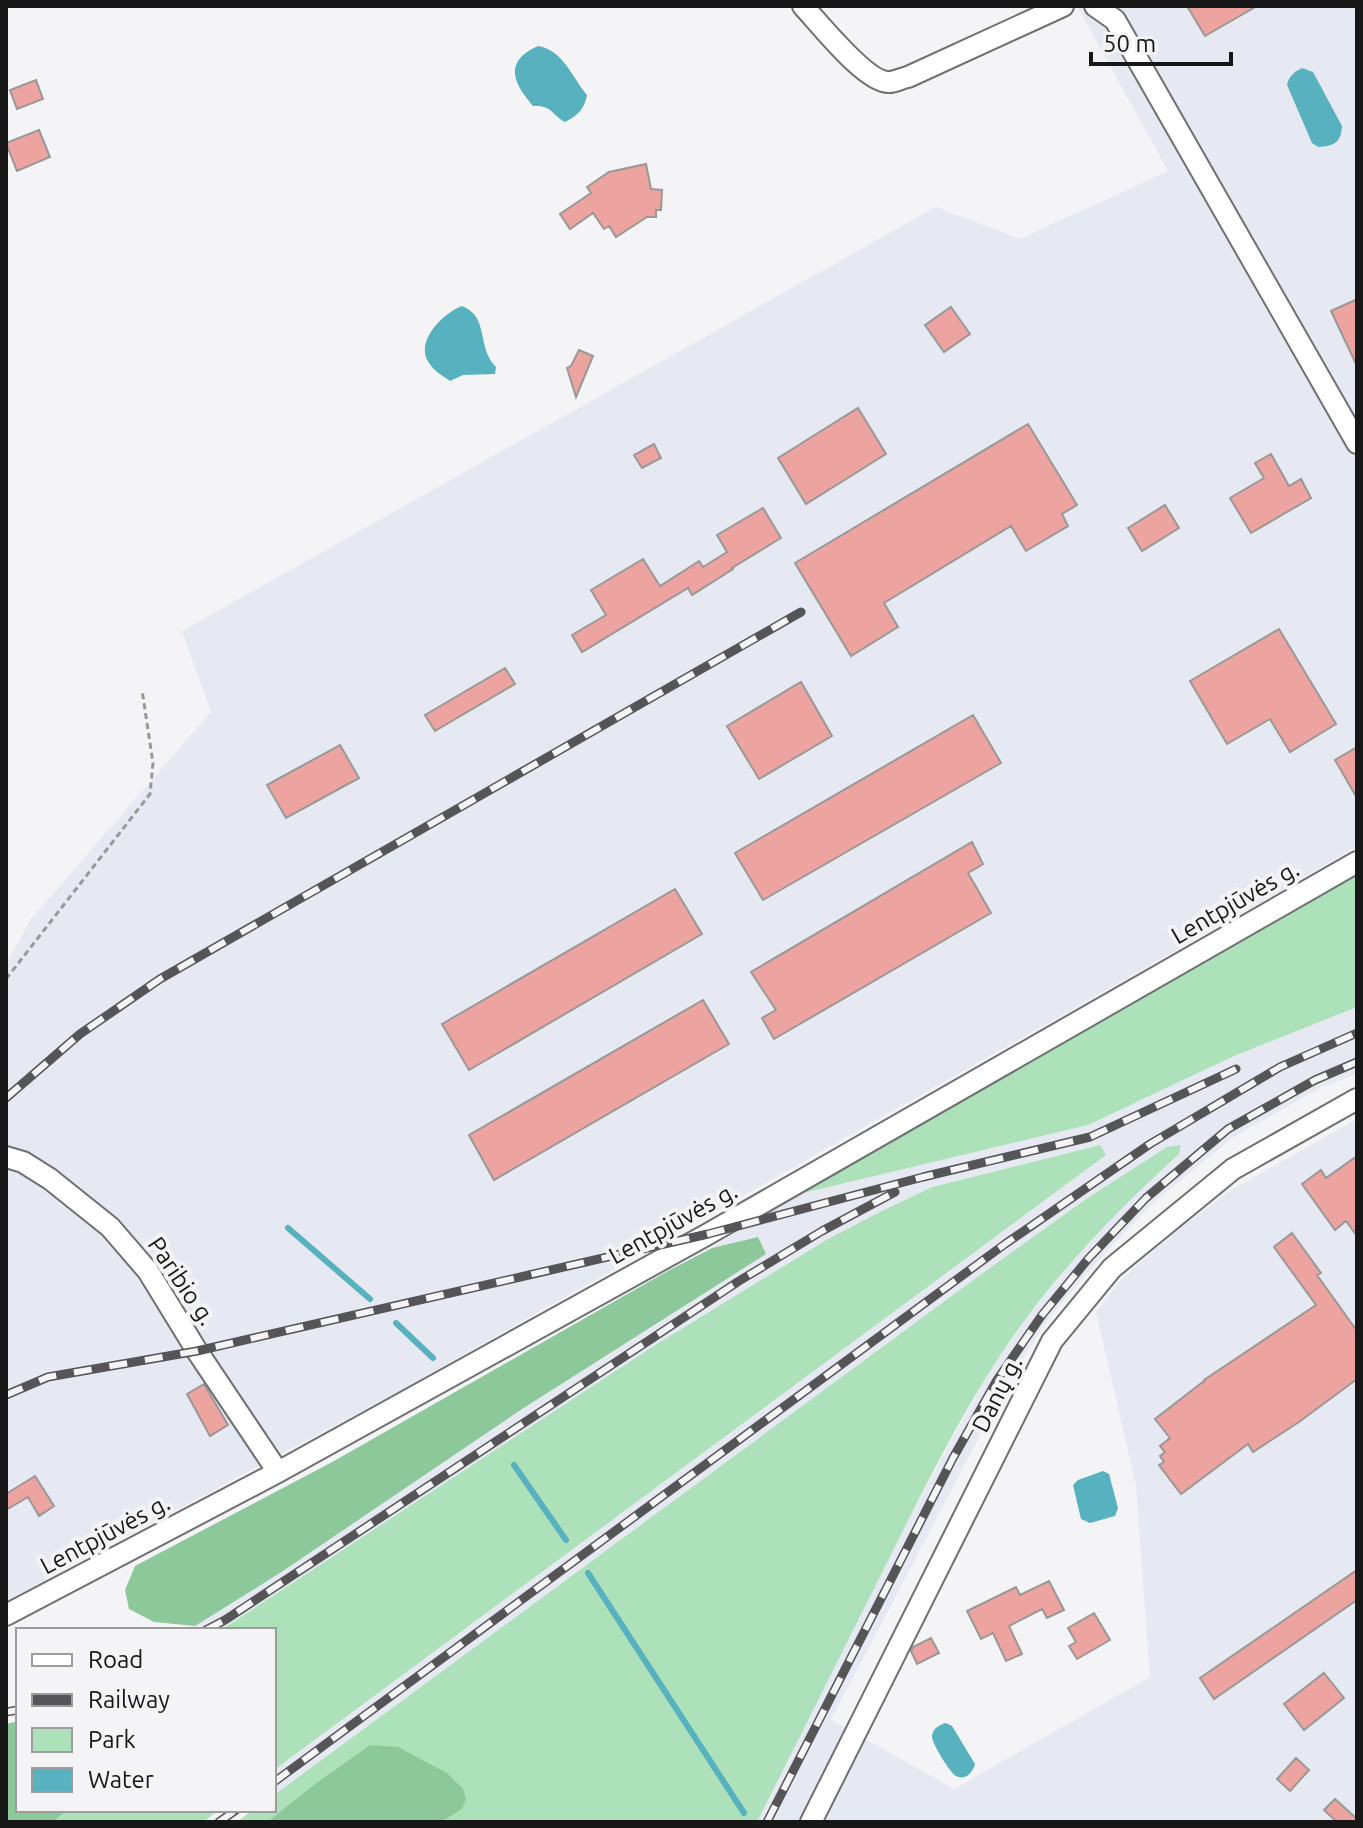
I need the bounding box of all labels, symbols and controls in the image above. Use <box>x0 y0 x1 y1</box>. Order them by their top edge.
scale bar <box>1091 16 1231 66</box>
text: 50 m <box>1103 30 1156 57</box>
street label: Lentpjūvės g. <box>1166 855 1304 949</box>
street label: Lentpjūvės g. <box>604 1177 742 1269</box>
street label: Paribio g. <box>143 1232 221 1330</box>
street label: Danų g. <box>966 1351 1028 1437</box>
street label: Lentpjūvės g. <box>36 1489 174 1579</box>
legend <box>16 1628 276 1812</box>
text: Road <box>88 1646 143 1673</box>
text: Railway <box>88 1686 170 1713</box>
text: Park <box>88 1726 136 1753</box>
text: Water <box>88 1766 154 1793</box>

